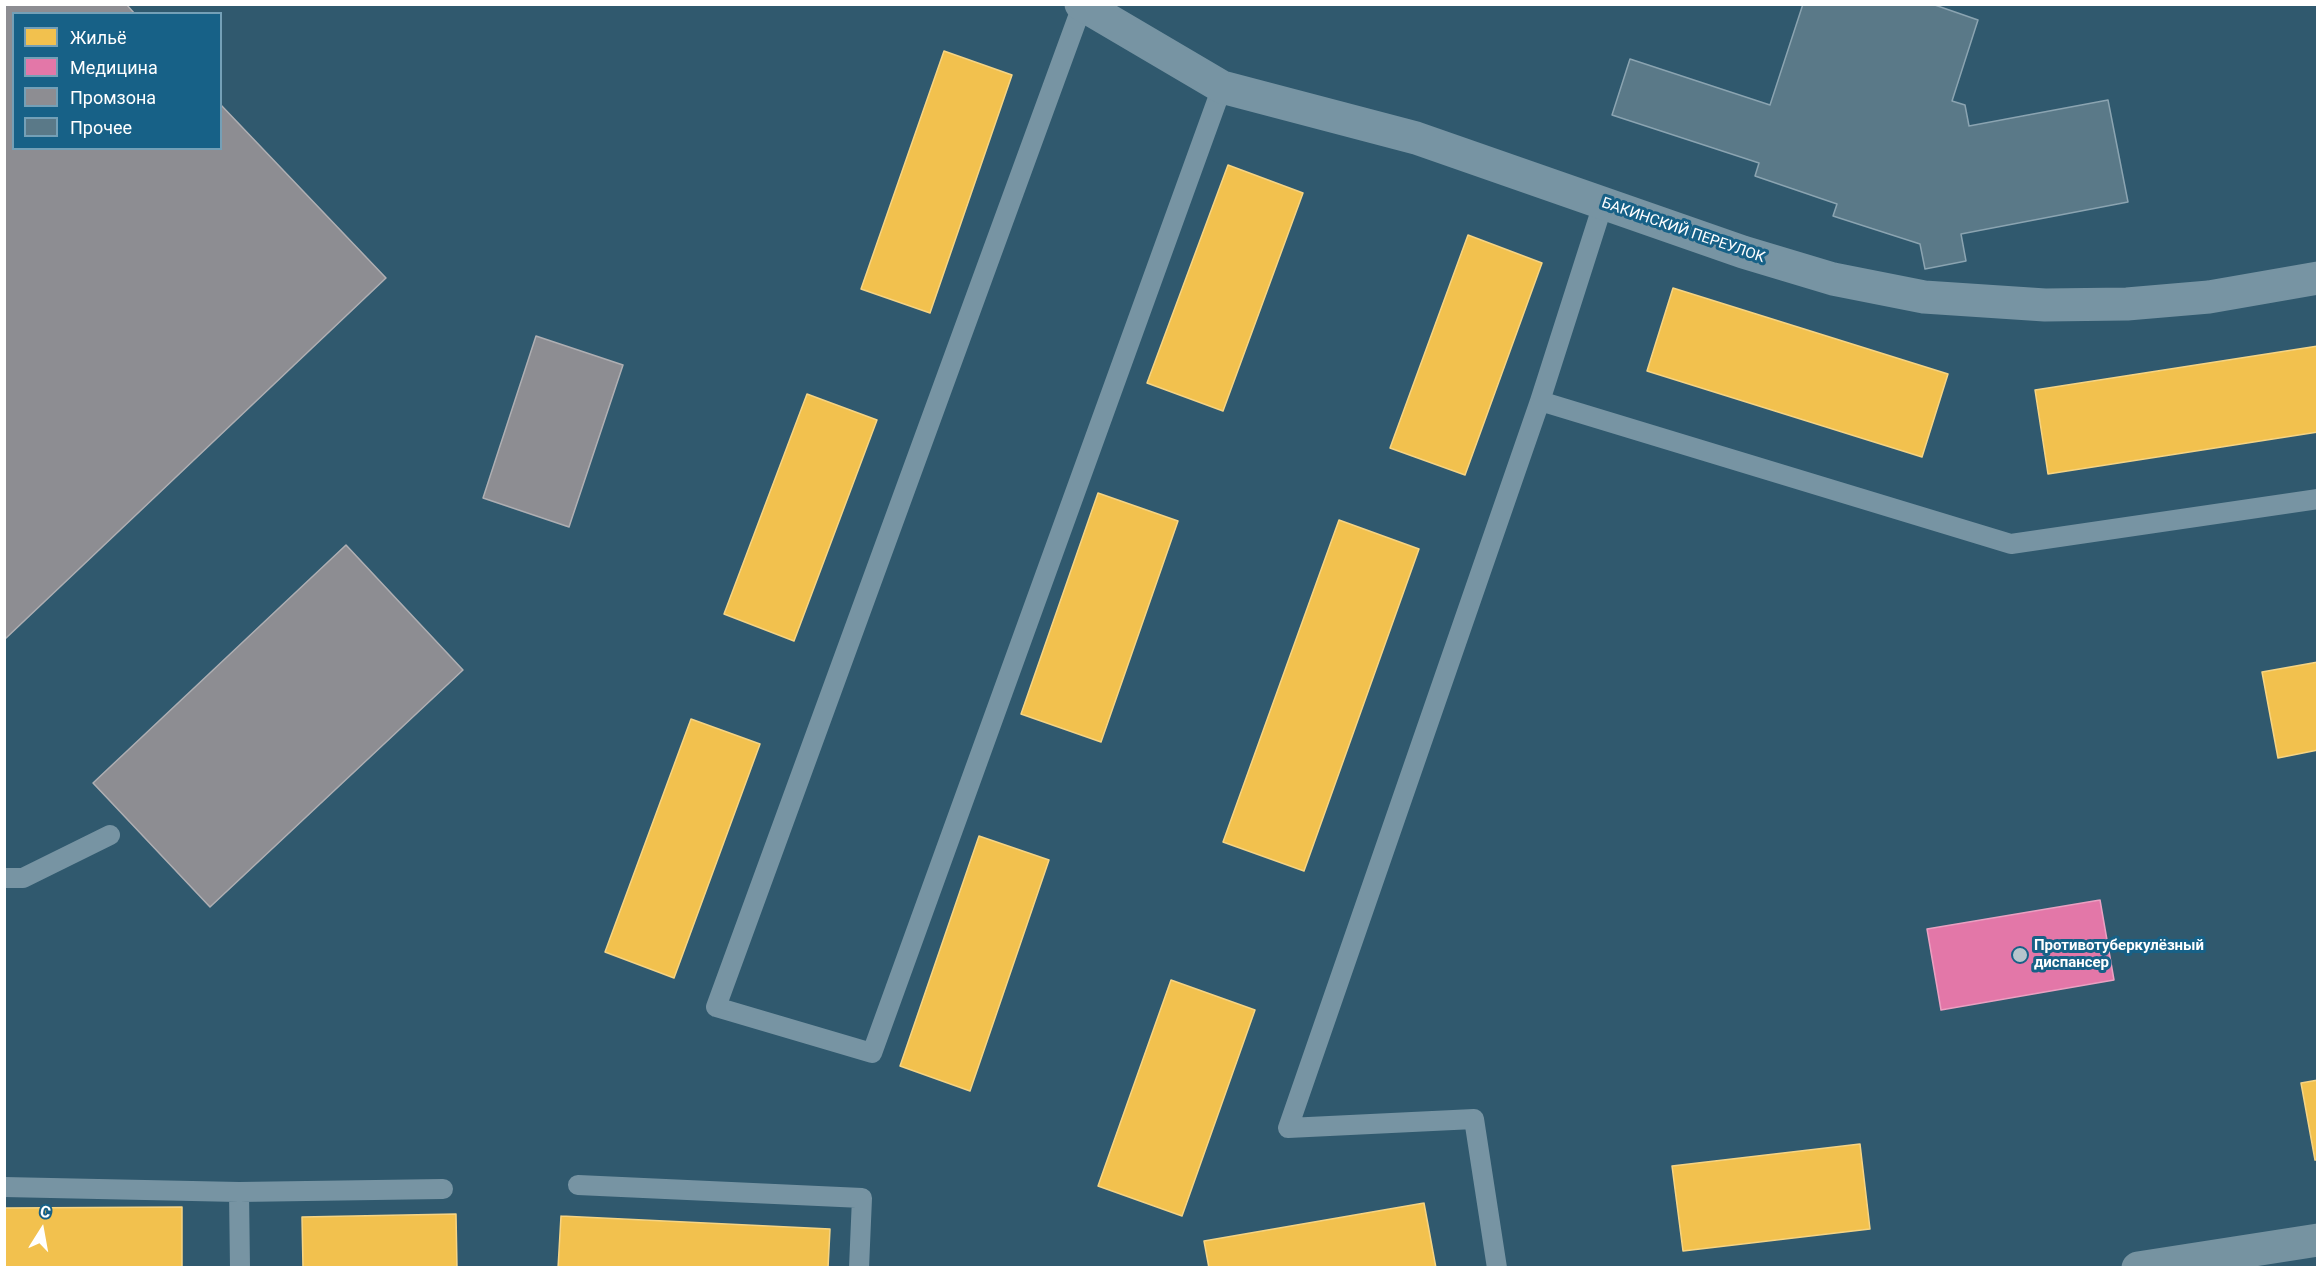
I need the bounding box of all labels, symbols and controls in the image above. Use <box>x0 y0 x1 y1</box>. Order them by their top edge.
legend <box>12 12 222 150</box>
text: Жильё <box>70 27 126 48</box>
text: Медицина <box>70 57 158 78</box>
text: Промзона <box>70 87 156 108</box>
text: Прочее <box>70 117 132 138</box>
street label: БАКИНСКИЙ ПЕРЕУЛОК <box>1599 195 1767 267</box>
place label: Противотуберкулёзный диспансер <box>2034 937 2204 972</box>
marker: Противотуберкулёзный диспансер <box>2011 946 2029 964</box>
north arrow <box>12 1200 72 1260</box>
text: С <box>39 1202 52 1222</box>

